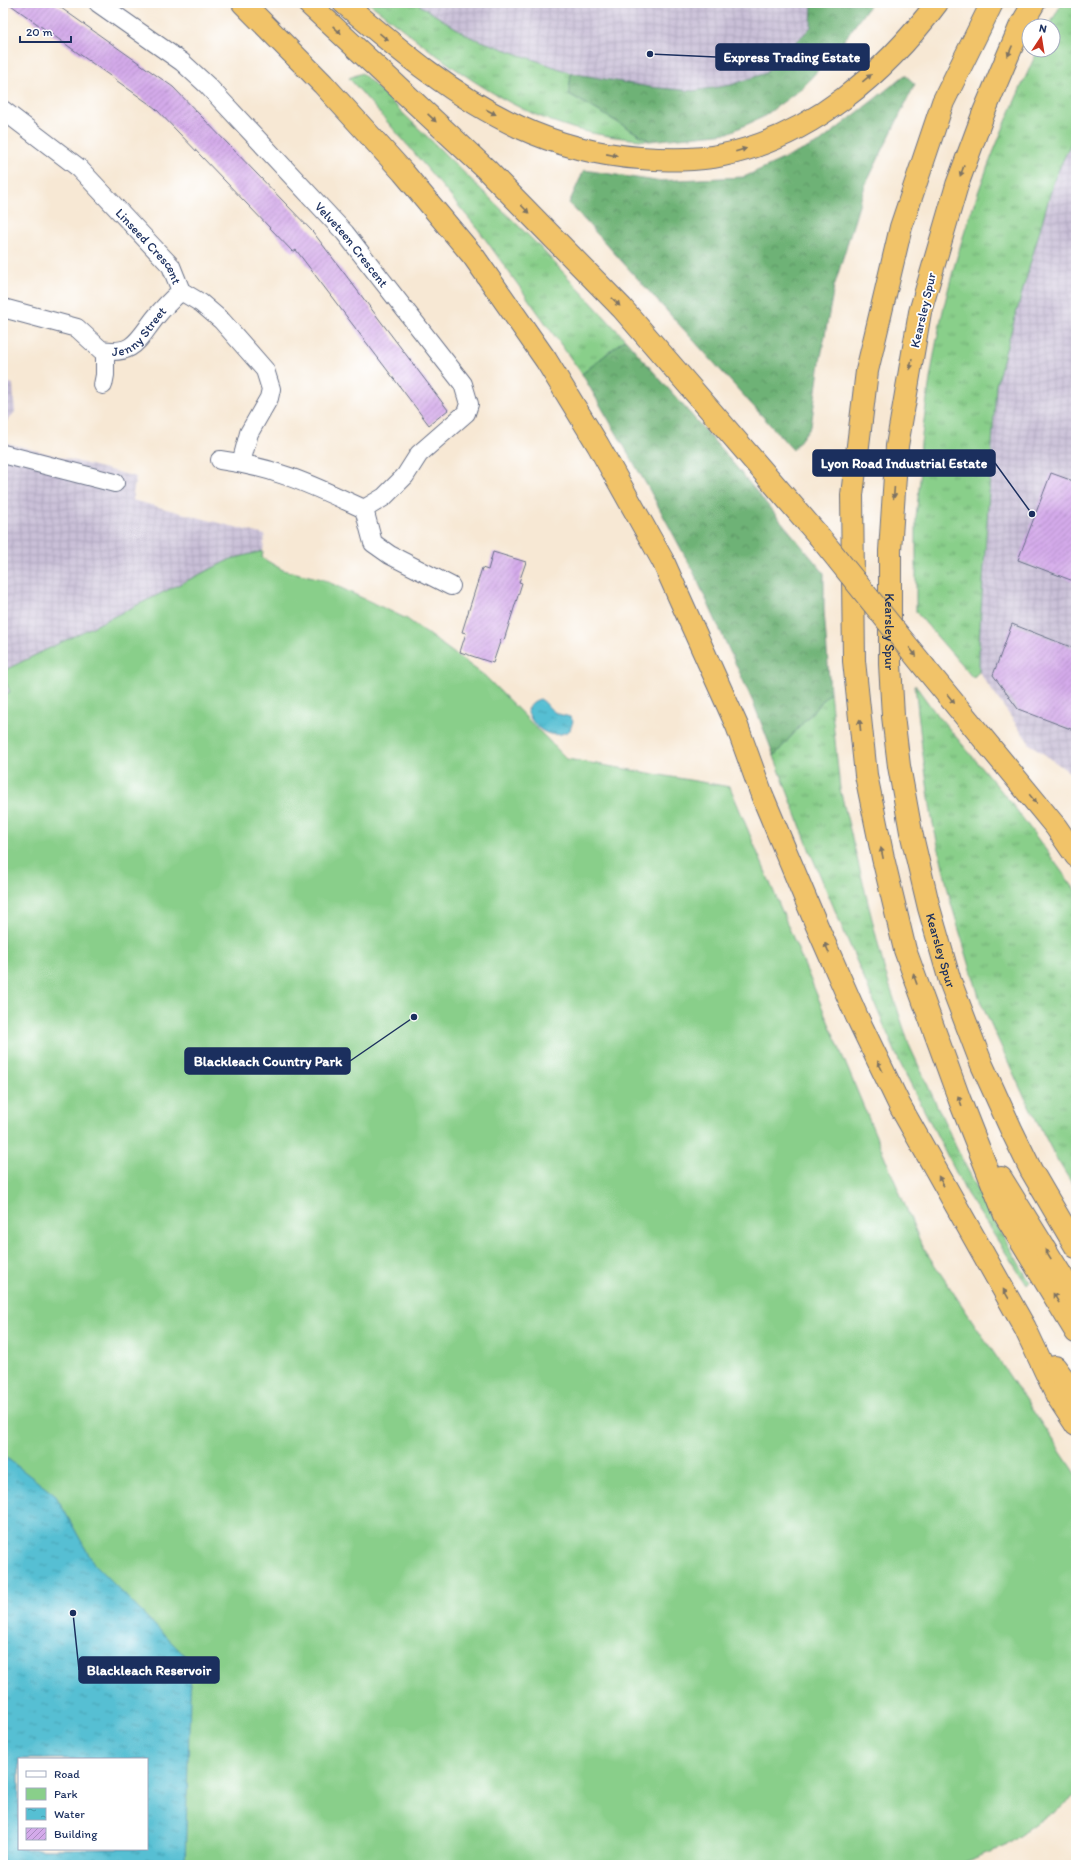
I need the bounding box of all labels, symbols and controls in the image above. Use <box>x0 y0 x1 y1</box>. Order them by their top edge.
scale bar <box>20 18 71 44</box>
north arrow <box>1021 18 1061 58</box>
text: N <box>1038 22 1048 36</box>
text: 20 m <box>26 25 53 39</box>
one-way arrow <box>332 25 342 34</box>
one-way arrow <box>379 32 390 41</box>
callout: Express Trading Estate <box>716 44 869 70</box>
one-way arrow <box>1007 45 1013 57</box>
text: Express Trading Estate <box>724 49 861 66</box>
one-way arrow <box>862 74 873 83</box>
one-way arrow <box>485 108 496 115</box>
one-way arrow <box>427 113 437 123</box>
one-way arrow <box>735 147 747 153</box>
one-way arrow <box>606 152 618 158</box>
one-way arrow <box>959 166 965 178</box>
street label: Velveteen Crescent <box>312 198 392 290</box>
one-way arrow <box>520 204 530 214</box>
street label: Linseed Crescent <box>113 205 185 286</box>
street label: Kearsley Spur <box>907 270 939 349</box>
one-way arrow <box>611 297 620 307</box>
street label: Jenny Street <box>111 303 169 359</box>
one-way arrow <box>908 358 914 370</box>
callout: Lyon Road Industrial Estate <box>813 450 995 476</box>
text: Lyon Road Industrial Estate <box>821 455 988 472</box>
one-way arrow <box>891 487 898 499</box>
street label: Kearsley Spur <box>883 593 898 671</box>
one-way arrow <box>908 647 917 658</box>
one-way arrow <box>946 693 955 704</box>
one-way arrow <box>857 719 864 731</box>
one-way arrow <box>1029 794 1038 805</box>
one-way arrow <box>878 847 884 859</box>
street label: Kearsley Spur <box>923 911 960 990</box>
one-way arrow <box>823 942 830 954</box>
one-way arrow <box>912 972 918 984</box>
callout: Blackleach Country Park <box>185 1048 350 1074</box>
text: Blackleach Country Park <box>194 1053 343 1070</box>
one-way arrow <box>877 1061 883 1072</box>
one-way arrow <box>956 1094 962 1106</box>
one-way arrow <box>938 1175 945 1187</box>
one-way arrow <box>1044 1249 1052 1259</box>
one-way arrow <box>1002 1288 1009 1300</box>
one-way arrow <box>1052 1292 1059 1304</box>
callout: Blackleach Reservoir <box>79 1657 219 1683</box>
text: Blackleach Reservoir <box>87 1662 212 1679</box>
legend <box>18 1758 148 1850</box>
text: Road <box>54 1767 80 1781</box>
text: Park <box>54 1787 78 1801</box>
text: Water <box>54 1807 85 1821</box>
text: Building <box>54 1827 98 1841</box>

